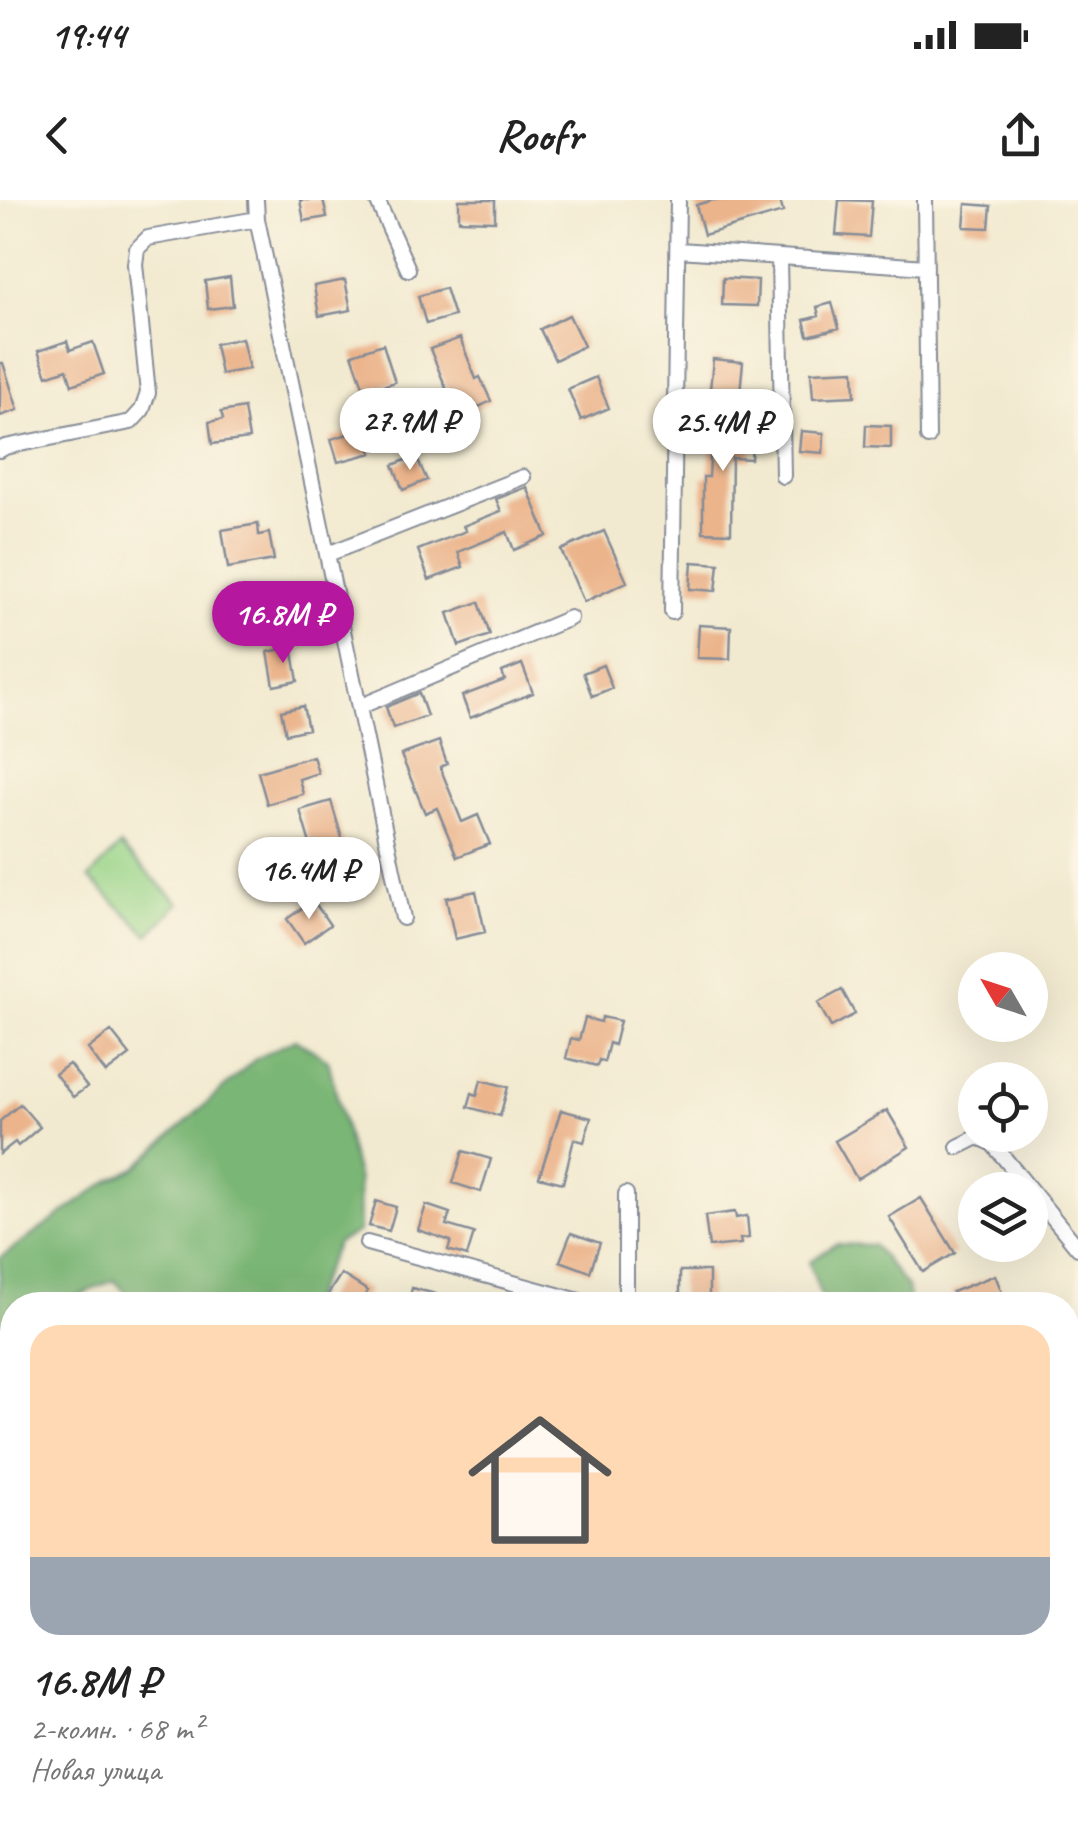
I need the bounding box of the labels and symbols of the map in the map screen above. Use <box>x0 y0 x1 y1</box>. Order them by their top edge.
pin: 27.9M ₽ <box>318 388 502 473</box>
pin: 25.4M ₽ <box>631 389 815 474</box>
pin: 16.8M ₽ <box>191 581 375 666</box>
pin: 16.4M ₽ <box>217 837 401 922</box>
north arrow <box>958 952 1048 1042</box>

